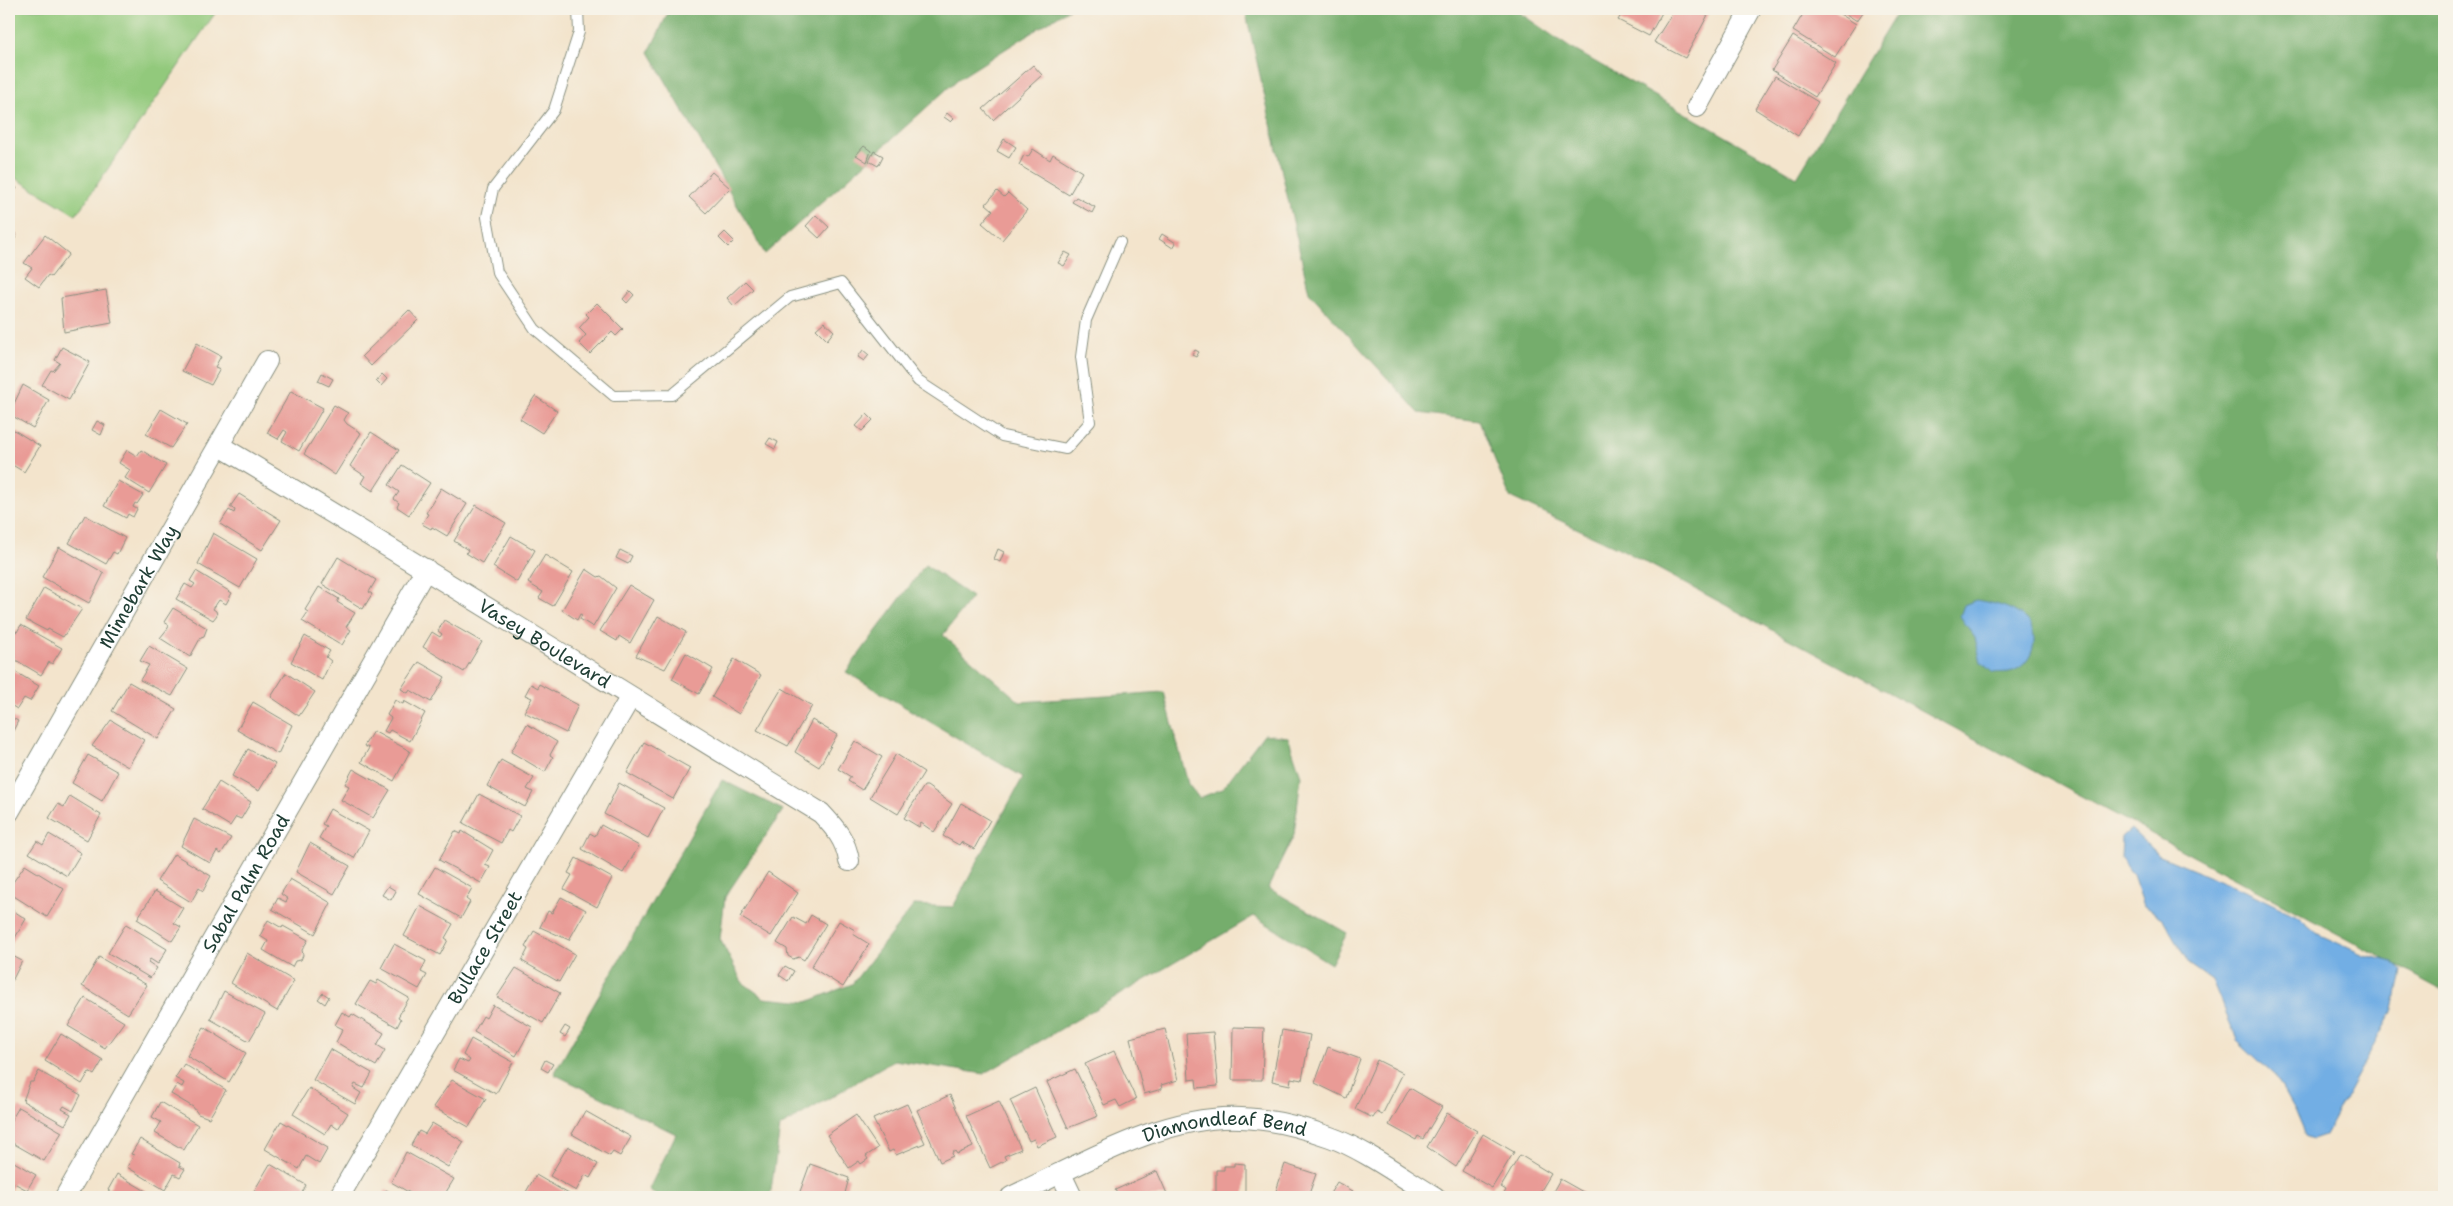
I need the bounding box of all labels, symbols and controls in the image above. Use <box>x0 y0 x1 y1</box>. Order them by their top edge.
street label: Mimebark Way <box>93 520 184 653</box>
street label: Vasey Boulevard <box>474 593 616 694</box>
street label: Sabal Palm Road <box>196 810 295 957</box>
street label: Bullace Street <box>442 886 528 1009</box>
street label: Diamondleaf Bend <box>1139 1106 1310 1148</box>

